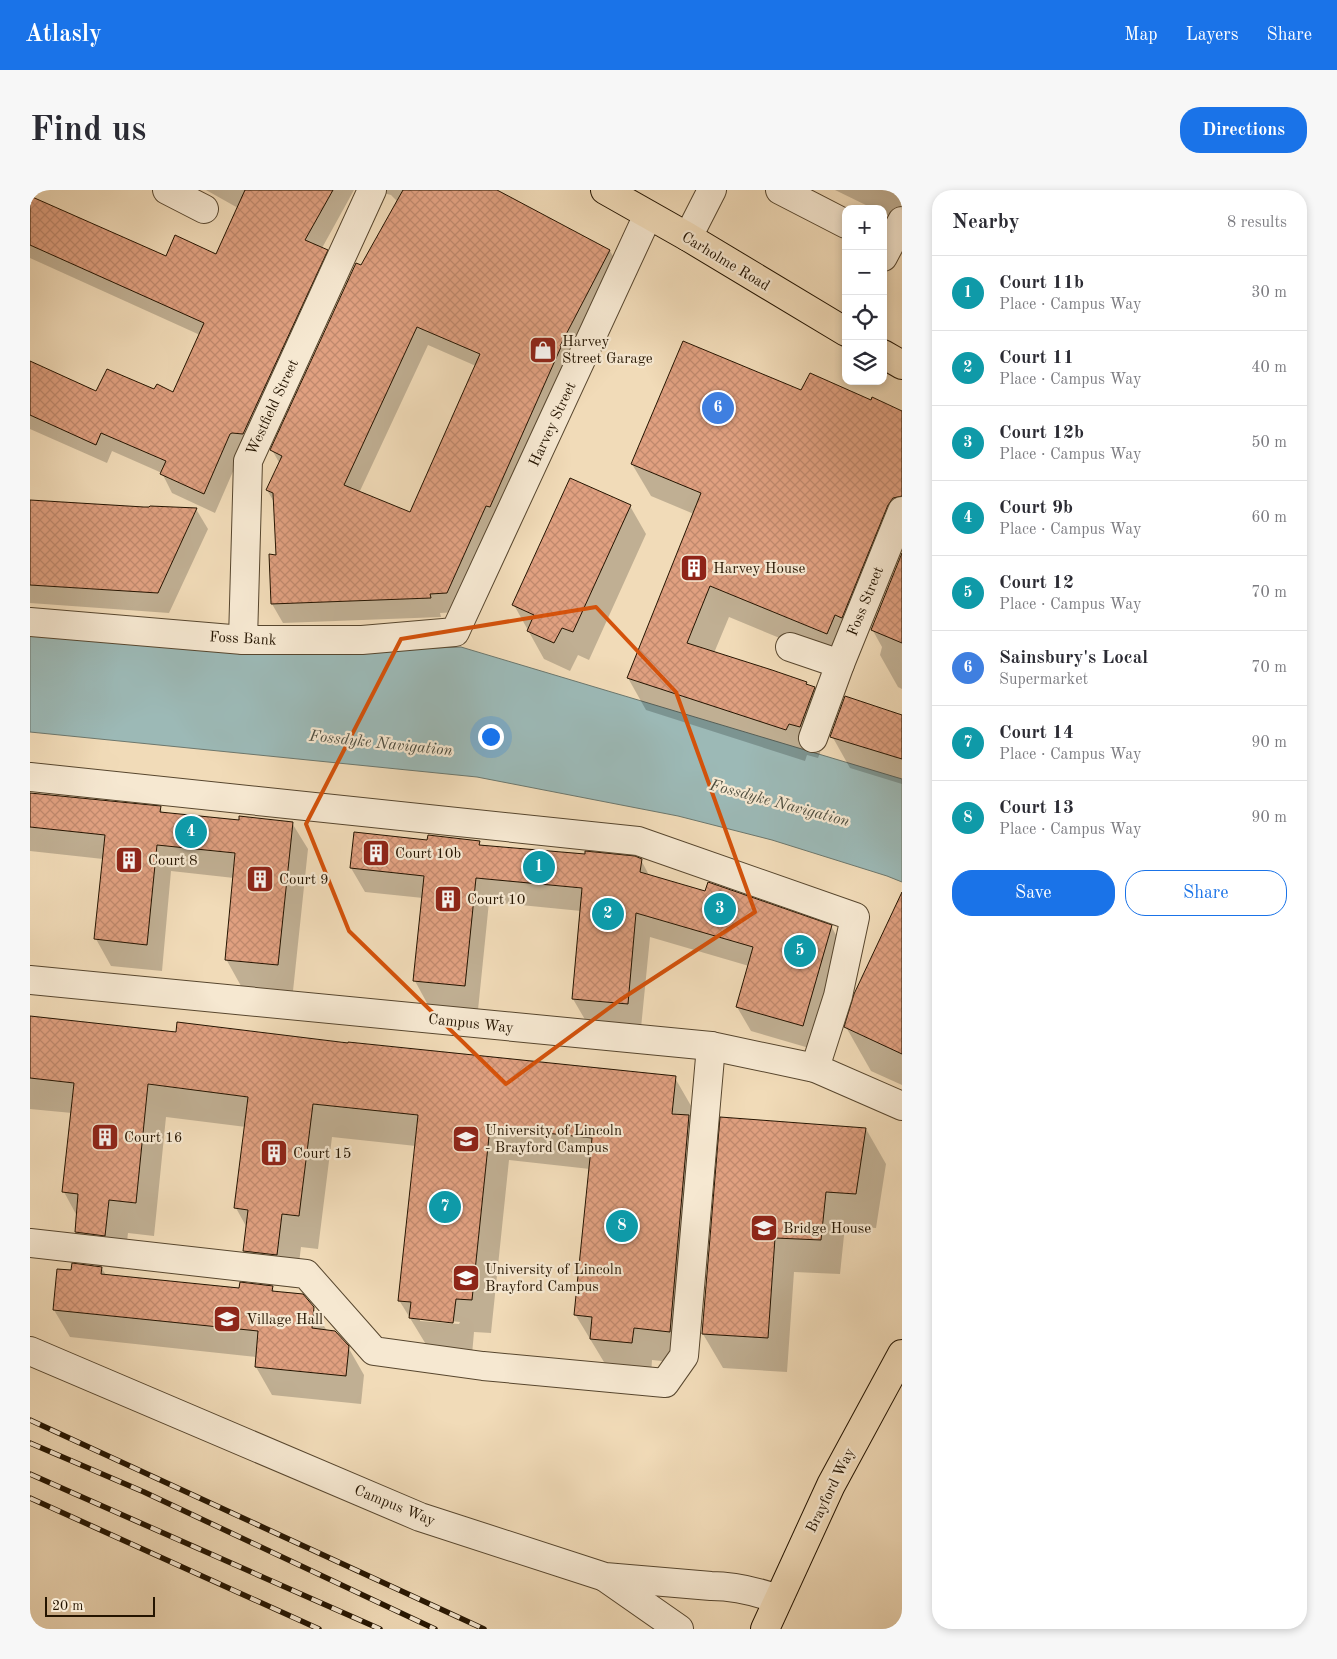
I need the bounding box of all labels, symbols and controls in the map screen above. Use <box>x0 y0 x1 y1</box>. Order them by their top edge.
text: Atlasly <box>25 23 102 47</box>
text: Map <box>1124 26 1158 44</box>
text: Layers <box>1186 26 1238 44</box>
text: Share <box>1266 26 1312 44</box>
button: Directions <box>1180 107 1307 153</box>
text: Find us <box>30 113 146 148</box>
map controls <box>842 205 887 385</box>
button: + <box>842 205 887 250</box>
text: Nearby <box>952 212 1020 233</box>
text: 8 results <box>1227 215 1287 231</box>
street label: Carholme Road <box>679 230 772 294</box>
button: − <box>842 250 887 295</box>
text: Court 11b <box>999 274 1084 293</box>
text: 1 <box>963 285 973 301</box>
text: 30 m <box>1251 285 1287 301</box>
button: locate <box>842 295 887 340</box>
text: Place · Campus Way <box>999 297 1141 313</box>
shop icon: Harvey Street Garage <box>528 335 558 365</box>
place label: Harvey Street Garage <box>562 335 653 367</box>
button: layers <box>842 340 887 385</box>
text: Court 11 <box>999 349 1074 368</box>
street label: Westfield Street <box>245 357 302 458</box>
text: 2 <box>963 360 973 376</box>
text: 40 m <box>1251 360 1287 376</box>
text: Place · Campus Way <box>999 372 1141 388</box>
street label: Harvey Street <box>527 380 579 469</box>
pin: 6 <box>702 389 734 427</box>
text: Court 12b <box>999 424 1084 443</box>
text: 3 <box>963 435 973 451</box>
text: 50 m <box>1251 435 1287 451</box>
text: Place · Campus Way <box>999 447 1141 463</box>
text: Court 9b <box>999 499 1073 518</box>
text: 4 <box>963 510 973 526</box>
text: 60 m <box>1251 510 1287 526</box>
text: Place · Campus Way <box>999 522 1141 538</box>
building icon: Harvey House <box>679 553 709 583</box>
place label: Harvey House <box>713 562 805 577</box>
street label: Foss Street <box>846 565 887 638</box>
text: Court 12 <box>999 574 1074 593</box>
text: 5 <box>963 585 973 601</box>
text: 70 m <box>1251 585 1287 601</box>
text: Place · Campus Way <box>999 597 1141 613</box>
street label: Foss Bank <box>209 630 277 649</box>
text: Sainsbury's Local <box>999 649 1148 668</box>
text: 6 <box>963 660 973 676</box>
text: 70 m <box>1251 660 1287 676</box>
text: Supermarket <box>999 672 1088 688</box>
your location <box>478 724 504 750</box>
text: Court 14 <box>999 724 1074 743</box>
water label: Fossdyke Navigation <box>307 728 453 759</box>
text: 7 <box>963 735 973 751</box>
text: 90 m <box>1251 735 1287 751</box>
text: Place · Campus Way <box>999 747 1141 763</box>
water label: Fossdyke Navigation <box>707 777 851 830</box>
text: Court 13 <box>999 799 1074 818</box>
text: 8 <box>963 810 973 826</box>
text: 90 m <box>1251 810 1287 826</box>
pin: 4 <box>175 813 207 851</box>
text: Place · Campus Way <box>999 822 1141 838</box>
building icon: Court 10b <box>361 838 391 868</box>
building icon: Court 8 <box>114 845 144 875</box>
place label: Court 10b <box>395 847 461 862</box>
pin: 1 <box>523 848 555 886</box>
place label: Court 8 <box>148 854 198 869</box>
building icon: Court 9 <box>245 864 275 894</box>
button: Save <box>952 870 1115 916</box>
button: Share <box>1125 870 1287 916</box>
place label: Court 9 <box>279 873 329 888</box>
building icon: Court 10 <box>433 884 463 914</box>
pin: 3 <box>704 890 736 928</box>
place label: Court 10 <box>467 893 526 908</box>
pin: 2 <box>592 895 624 933</box>
pin: 5 <box>784 932 816 970</box>
street label: Campus Way <box>427 1013 514 1036</box>
building icon: Court 16 <box>90 1122 120 1152</box>
school or university icon: University of Lincoln - Brayford Campus <box>451 1124 481 1154</box>
place label: University of Lincoln - Brayford Campus <box>485 1124 622 1156</box>
place label: Court 16 <box>124 1131 183 1146</box>
building icon: Court 15 <box>259 1138 289 1168</box>
place label: Court 15 <box>293 1147 352 1162</box>
pin: 7 <box>429 1188 461 1226</box>
pin: 8 <box>606 1207 638 1245</box>
school or university icon: Bridge House <box>749 1213 779 1243</box>
place label: Bridge House <box>783 1222 871 1237</box>
school or university icon: University of Lincoln Brayford Campus <box>451 1263 481 1293</box>
place label: University of Lincoln Brayford Campus <box>485 1263 622 1295</box>
school or university icon: Village Hall <box>212 1304 242 1334</box>
place label: Village Hall <box>246 1313 323 1328</box>
street label: Brayford Way <box>804 1446 858 1535</box>
street label: Campus Way <box>352 1483 437 1529</box>
scale bar <box>45 1594 155 1617</box>
text: 20 m <box>52 1599 83 1613</box>

